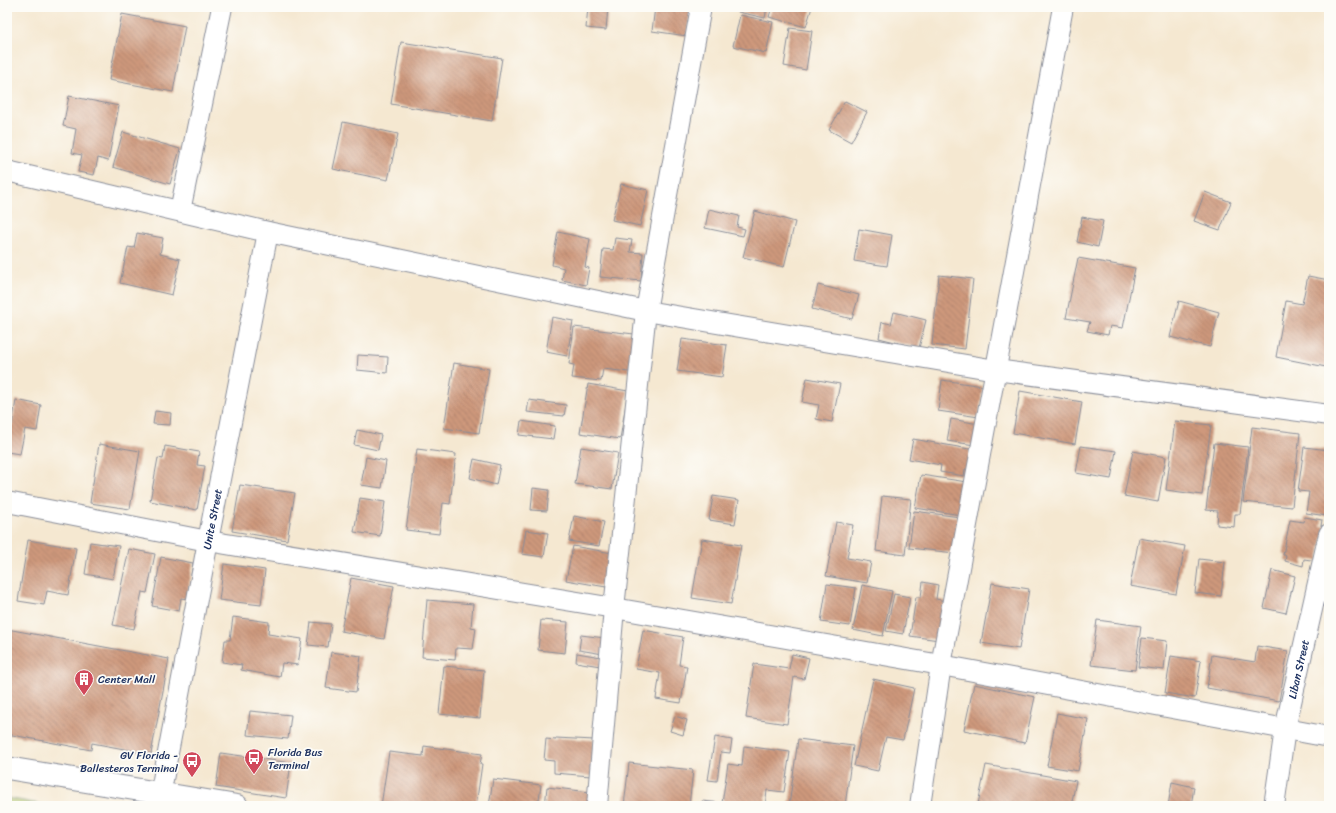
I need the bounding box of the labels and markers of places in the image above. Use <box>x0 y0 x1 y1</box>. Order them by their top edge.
building icon: Center Mall <box>73 668 95 696</box>
place label: Center Mall <box>98 670 156 689</box>
place label: Florida Bus Terminal <box>268 743 323 775</box>
place label: GV Florida - Ballesteros Terminal <box>80 746 179 778</box>
bus stop icon: Florida Bus Terminal <box>243 747 265 775</box>
bus stop icon: GV Florida - Ballesteros Terminal <box>181 750 203 778</box>

